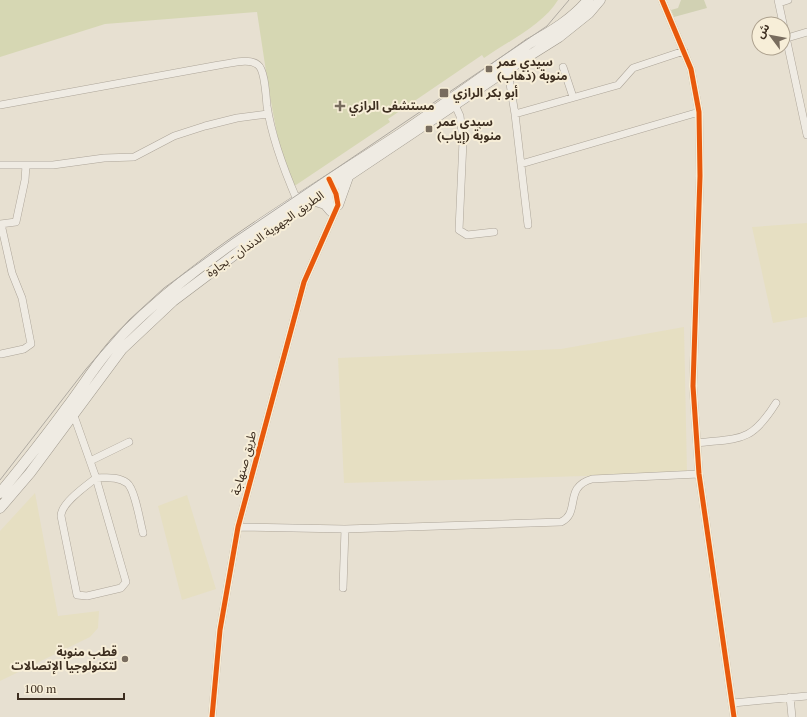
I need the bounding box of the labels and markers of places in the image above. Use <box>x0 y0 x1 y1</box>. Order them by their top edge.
place label: سيدي عمر منوبة (ذهاب) <box>496 54 568 83</box>
marker: سيدي عمر منوبة (ذهاب) <box>484 64 494 74</box>
place label: أبو بكر الرازي <box>453 85 518 103</box>
marker: أبو بكر الرازي <box>438 87 450 99</box>
place label: مستشفى الرازي <box>349 98 435 116</box>
marker: مستشفى الرازي <box>334 100 346 112</box>
place label: سيدي عمر منوبة (إياب) <box>436 114 501 145</box>
marker: سيدي عمر منوبة (إياب) <box>424 124 434 134</box>
place label: قطب منوبة لتكنولوجيا الإتصالات <box>11 644 117 675</box>
marker: قطب منوبة لتكنولوجيا الإتصالات <box>120 654 130 664</box>

